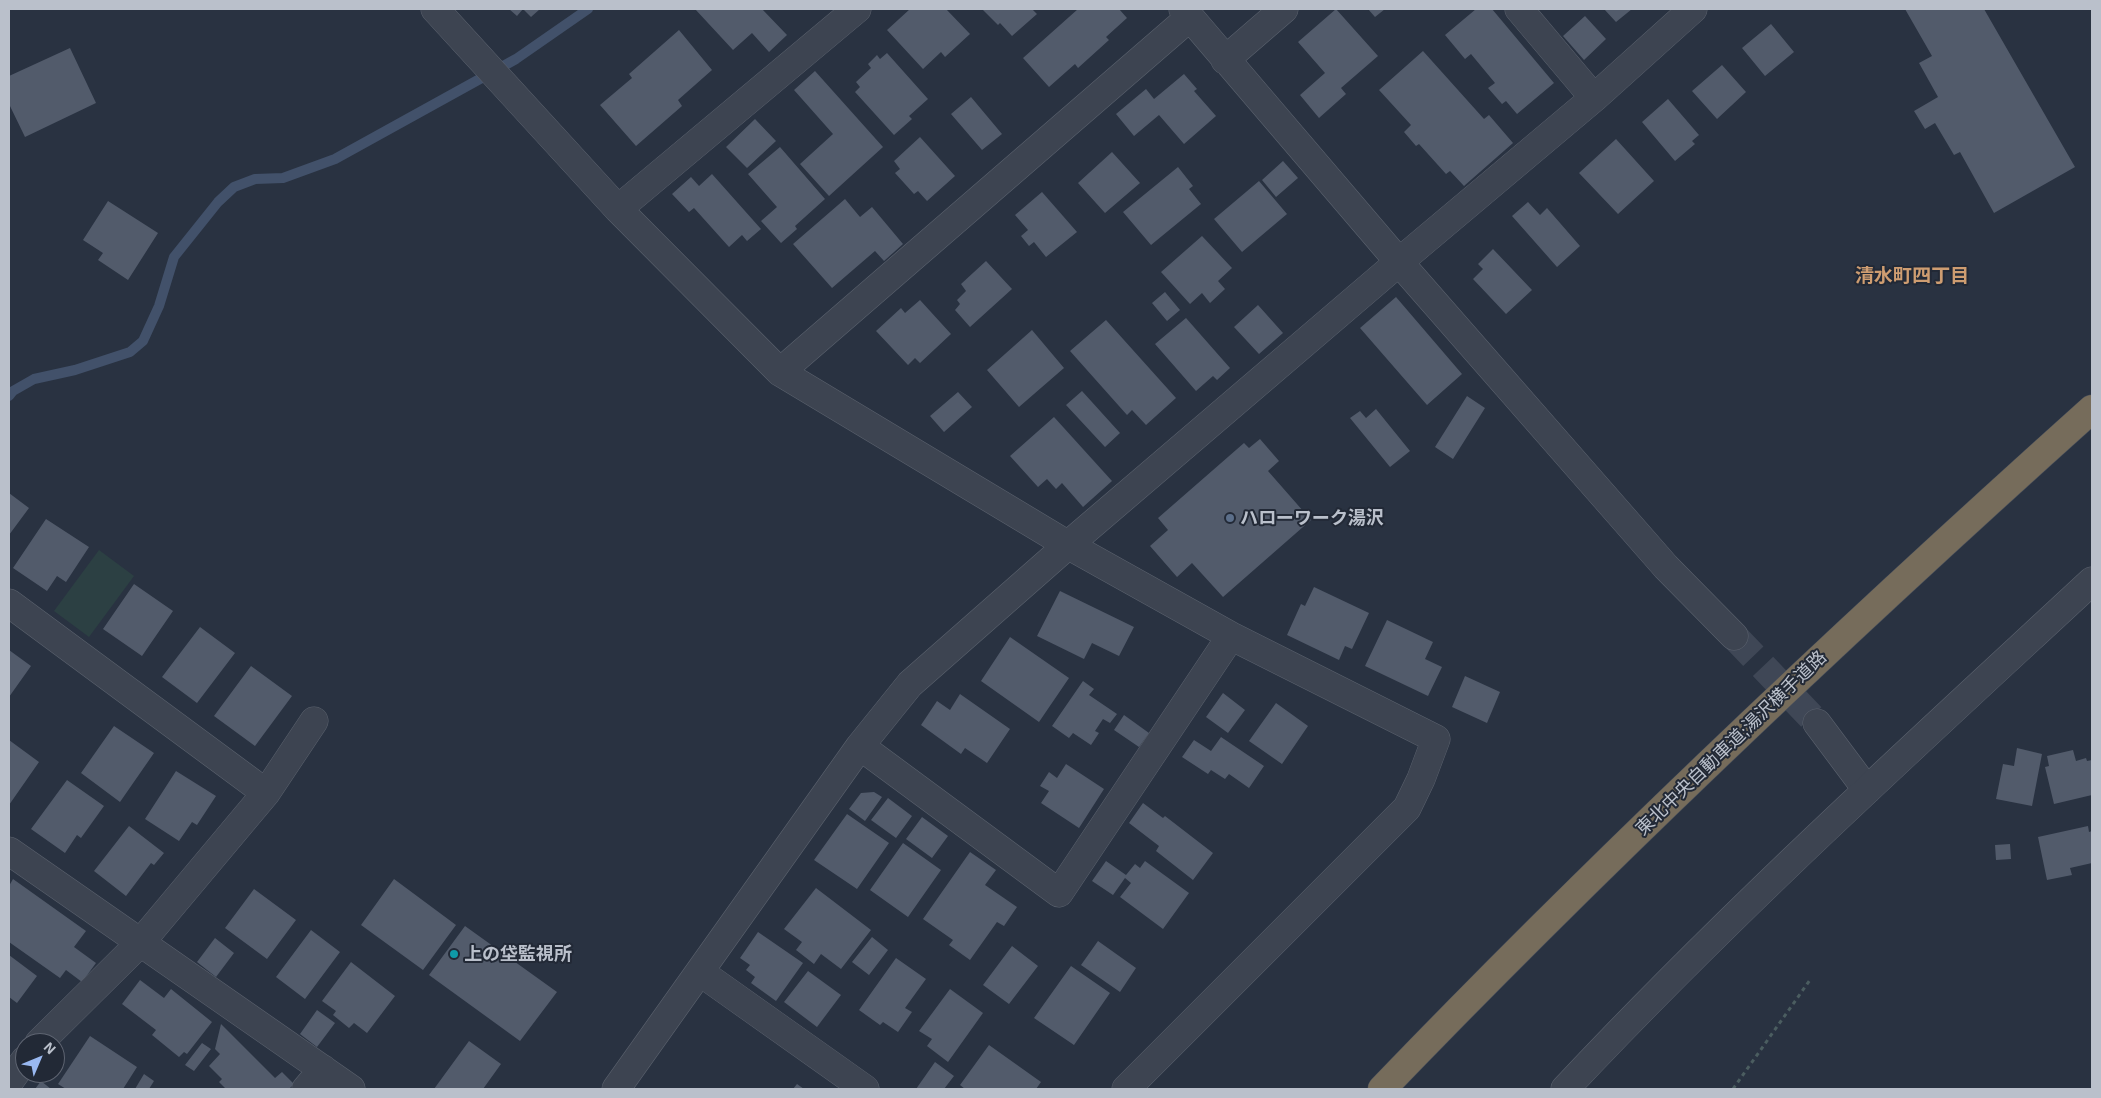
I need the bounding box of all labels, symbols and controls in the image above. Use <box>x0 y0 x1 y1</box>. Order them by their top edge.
district label: 清水町四丁目 <box>1855 265 1969 287</box>
place label: ハローワーク湯沢 <box>1240 507 1384 529</box>
marker: ハローワーク湯沢 <box>1224 512 1236 524</box>
street label: 東北中央自動車道;湯沢横手道路 <box>1631 646 1831 840</box>
place label: 上の垈監視所 <box>464 943 572 965</box>
marker: 上の垈監視所 <box>448 948 460 960</box>
north arrow <box>15 1033 65 1083</box>
text: N <box>41 1038 60 1057</box>

